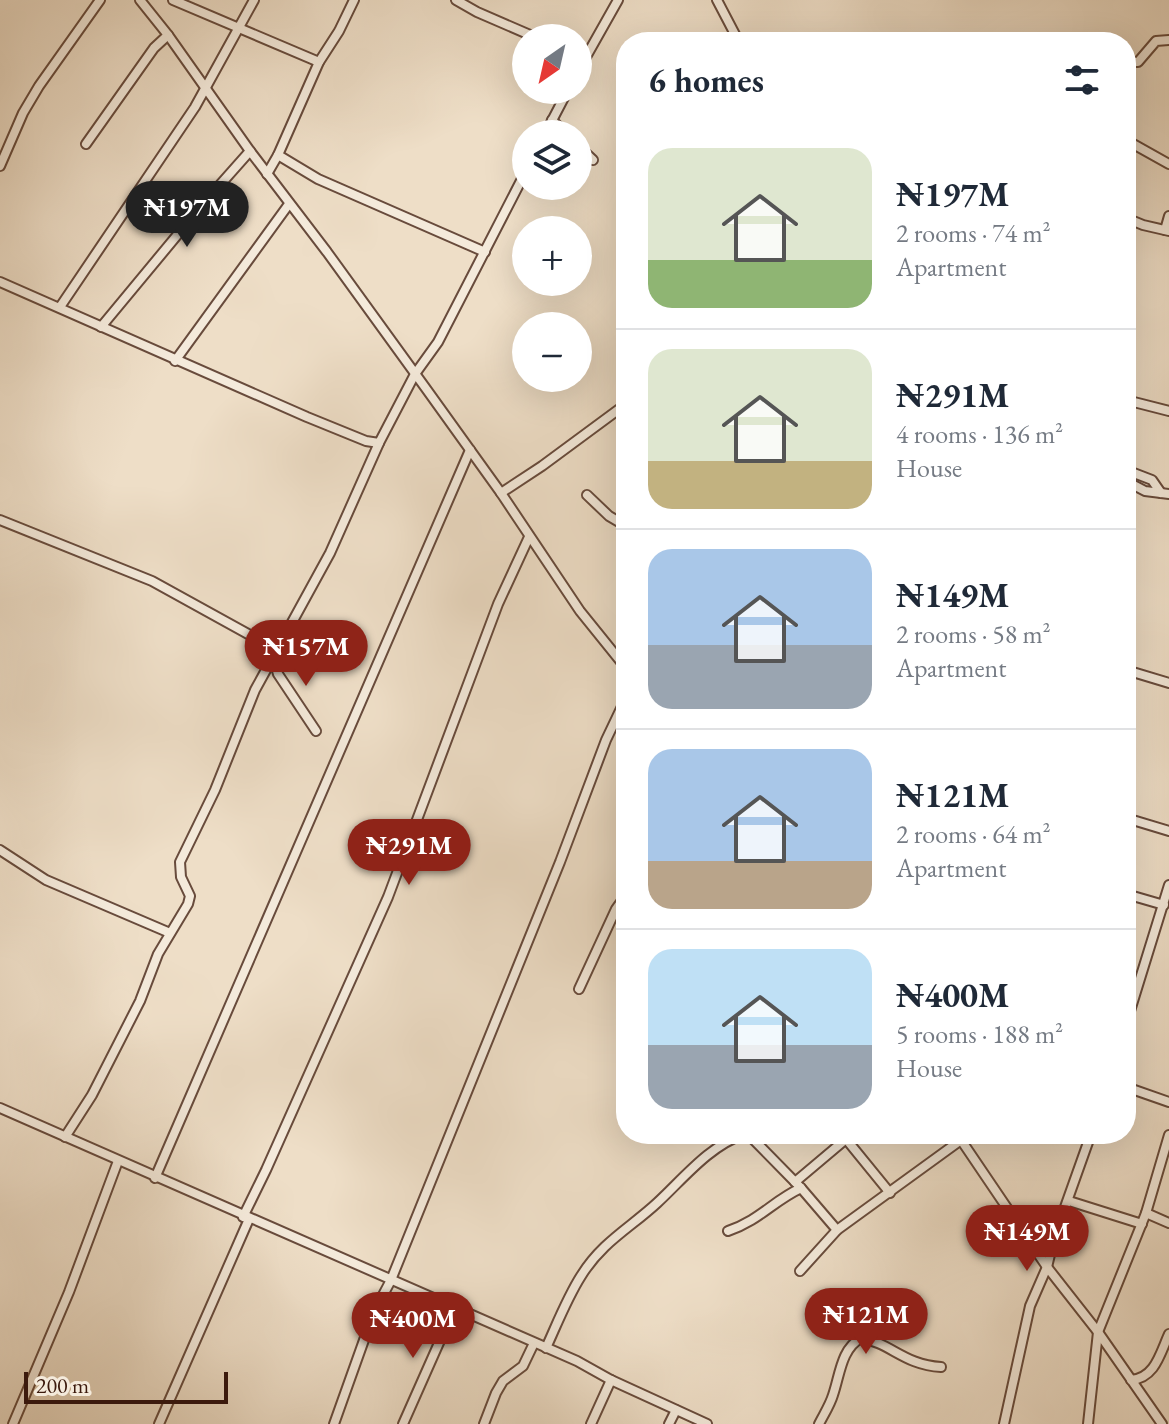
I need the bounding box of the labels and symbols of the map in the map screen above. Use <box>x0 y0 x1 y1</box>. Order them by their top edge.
north arrow <box>512 24 592 104</box>
pin: ₦197M <box>131 181 243 249</box>
pin: ₦157M <box>250 620 362 688</box>
pin: ₦291M <box>353 819 465 887</box>
pin: ₦149M <box>971 1205 1083 1273</box>
pin: ₦121M <box>810 1288 922 1356</box>
pin: ₦400M <box>357 1292 469 1360</box>
scale bar <box>24 1368 228 1404</box>

